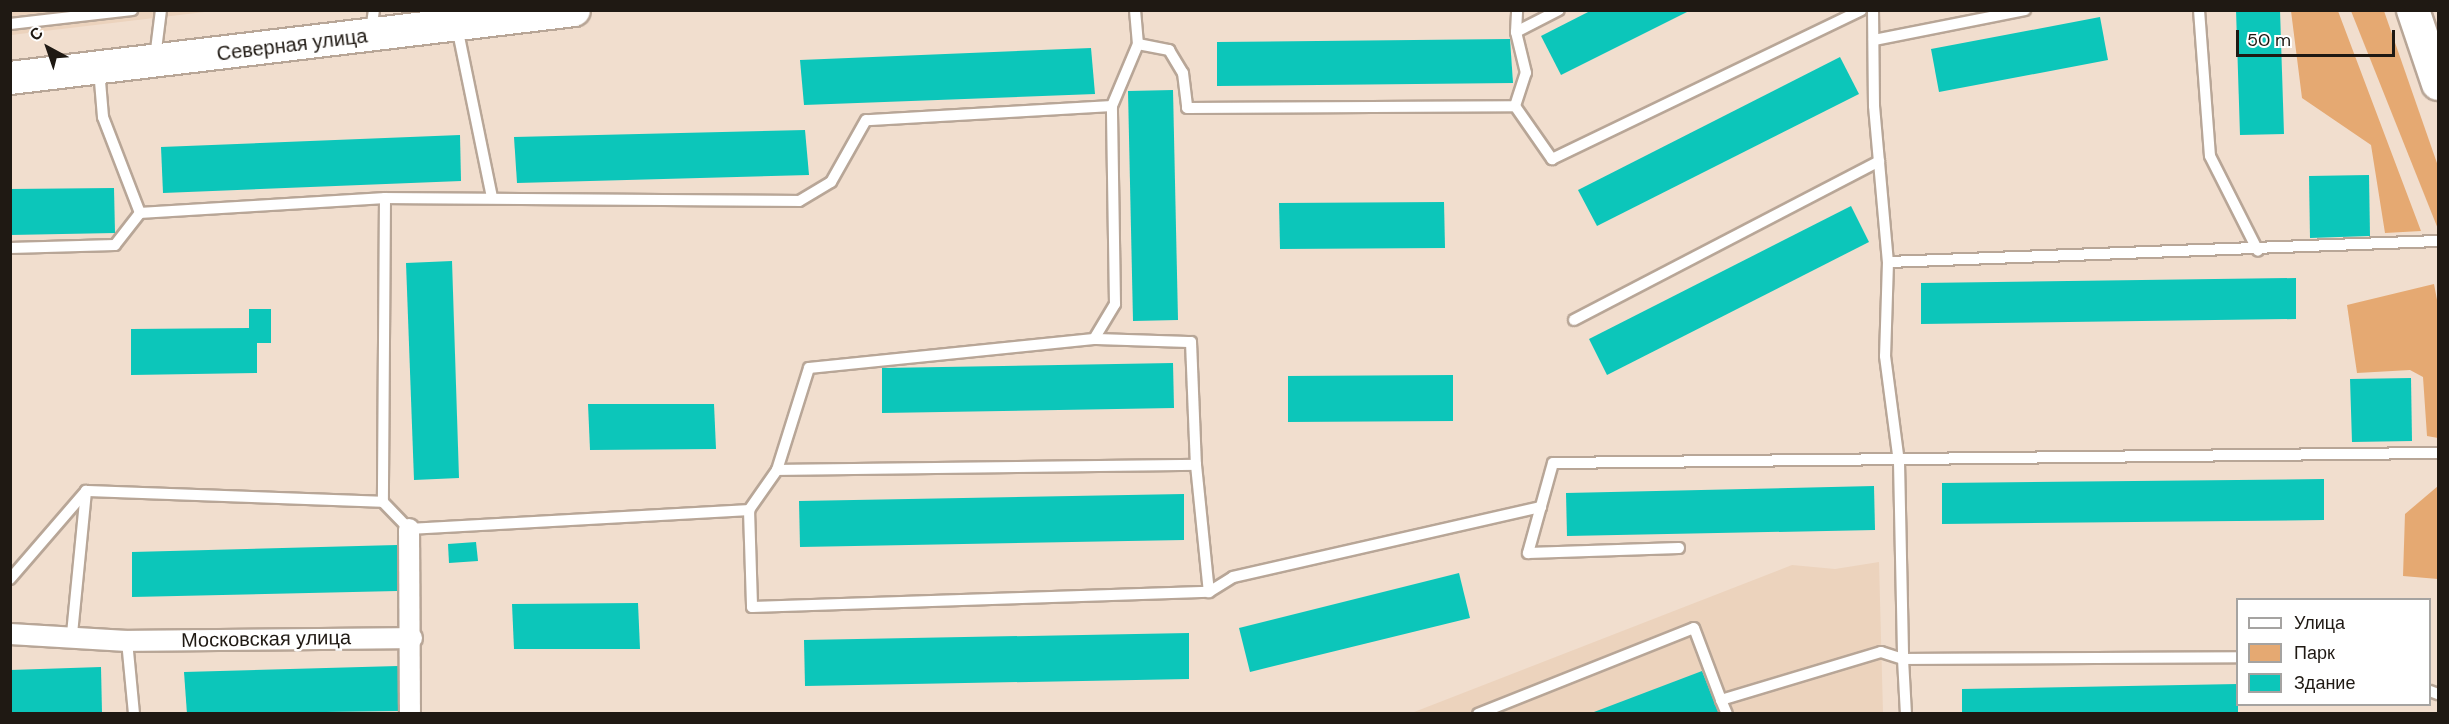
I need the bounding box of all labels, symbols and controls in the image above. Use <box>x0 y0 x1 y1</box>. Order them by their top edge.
north arrow <box>18 18 78 78</box>
scale bar <box>2239 18 2398 56</box>
text: С <box>25 22 47 46</box>
street label: Северная улица <box>215 24 369 66</box>
text: 50 m <box>2247 28 2291 52</box>
legend <box>2236 598 2431 706</box>
text: Улица <box>2294 611 2345 635</box>
street label: Московская улица <box>181 626 351 652</box>
text: Парк <box>2294 641 2335 665</box>
text: Здание <box>2294 671 2355 695</box>

